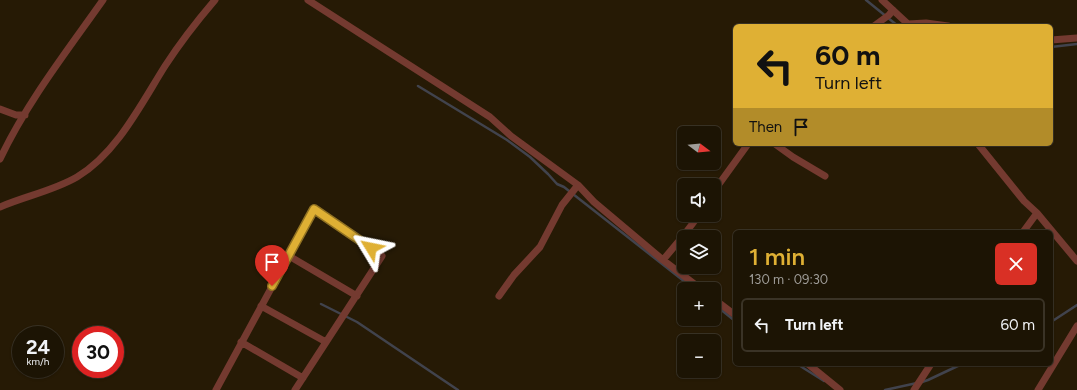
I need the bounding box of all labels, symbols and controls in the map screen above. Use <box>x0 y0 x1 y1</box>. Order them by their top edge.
text: 60 m <box>815 38 880 72</box>
icon: left <box>749 40 801 92</box>
text: Turn left <box>815 72 882 94</box>
icon: arrive <box>790 116 812 138</box>
text: Then <box>749 118 782 136</box>
north arrow <box>677 126 721 170</box>
map controls <box>677 126 721 378</box>
button: sound <box>677 178 721 222</box>
position arrow <box>350 227 392 269</box>
button: layers <box>677 230 721 274</box>
text: 1 min <box>749 242 805 271</box>
button: close <box>995 243 1037 285</box>
pin <box>255 245 289 286</box>
icon: arrive <box>261 251 283 273</box>
text: 130 m · 09:30 <box>749 272 828 287</box>
button: + <box>677 282 721 326</box>
icon: left <box>751 314 773 336</box>
text: Turn left <box>785 316 843 334</box>
text: 60 m <box>1000 316 1035 334</box>
speed limit sign: 30 <box>72 326 124 378</box>
button: − <box>677 334 721 378</box>
text: 24 <box>26 335 50 359</box>
text: km/h <box>27 355 49 368</box>

